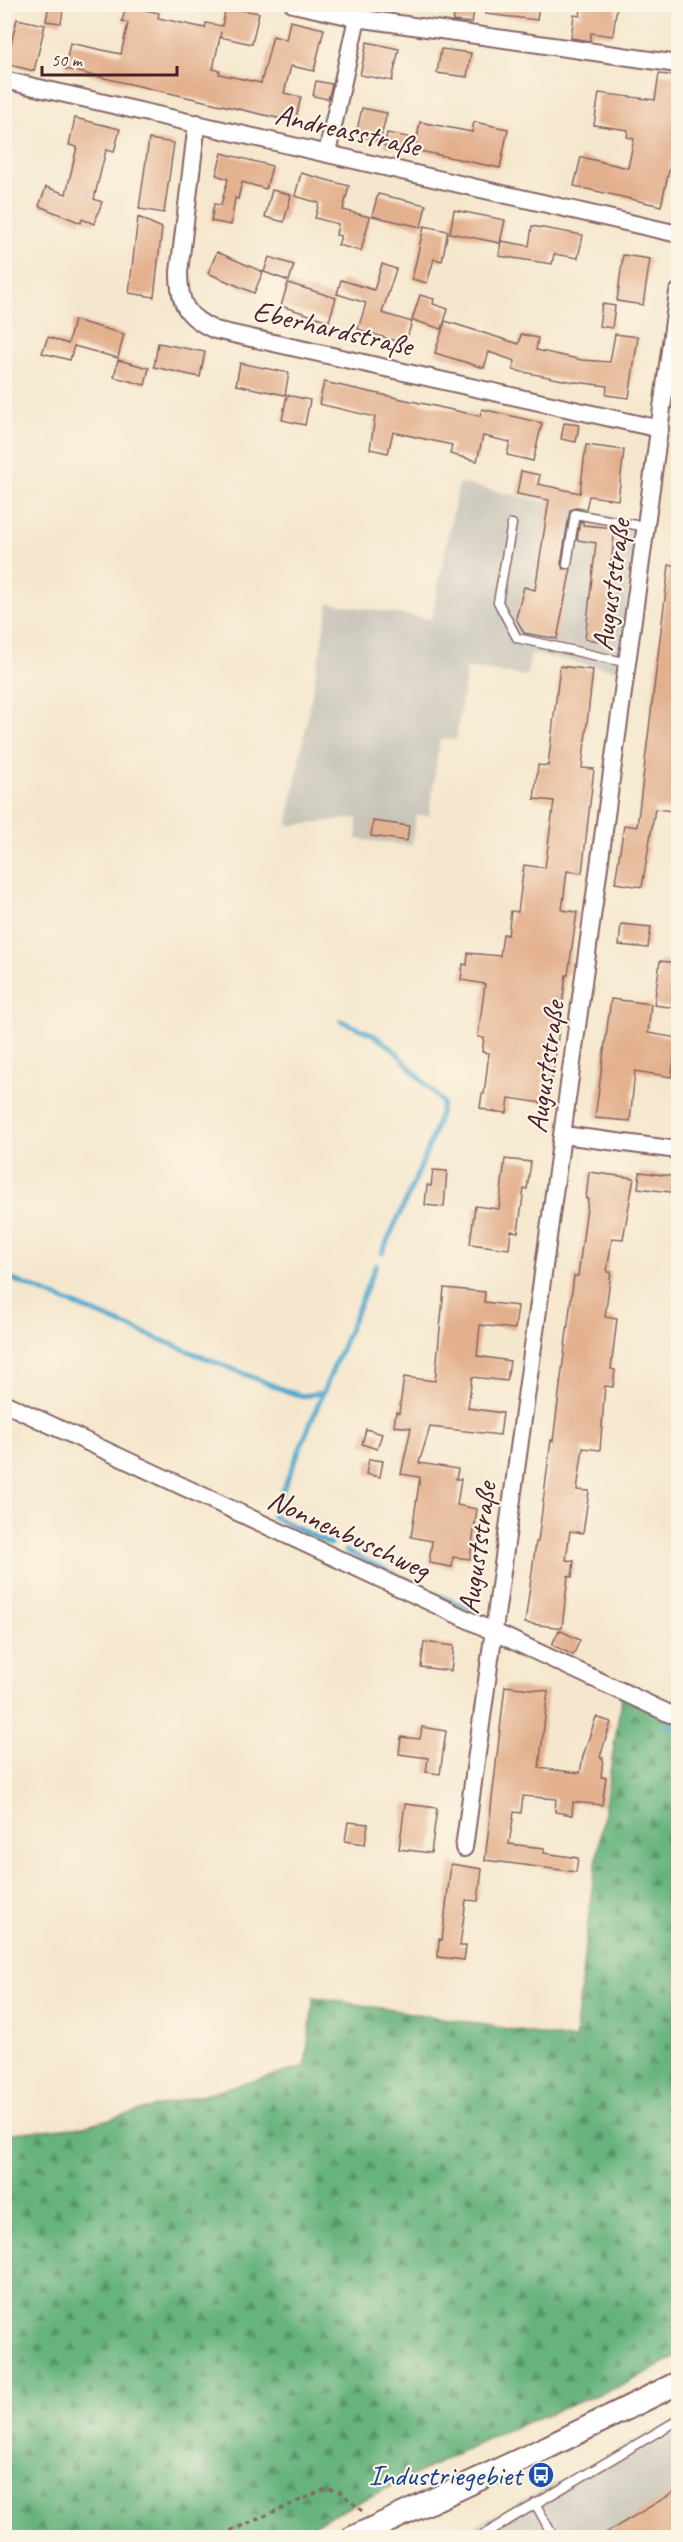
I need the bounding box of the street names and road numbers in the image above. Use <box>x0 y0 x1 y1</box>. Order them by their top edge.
street label: Andreasstraße <box>272 95 426 166</box>
street label: Eberhardstraße <box>249 291 419 365</box>
street label: Auguststraße <box>583 514 639 653</box>
street label: Auguststraße <box>517 996 573 1135</box>
street label: Auguststraße <box>449 1477 505 1616</box>
street label: Nonnenbuschweg <box>262 1480 438 1589</box>

